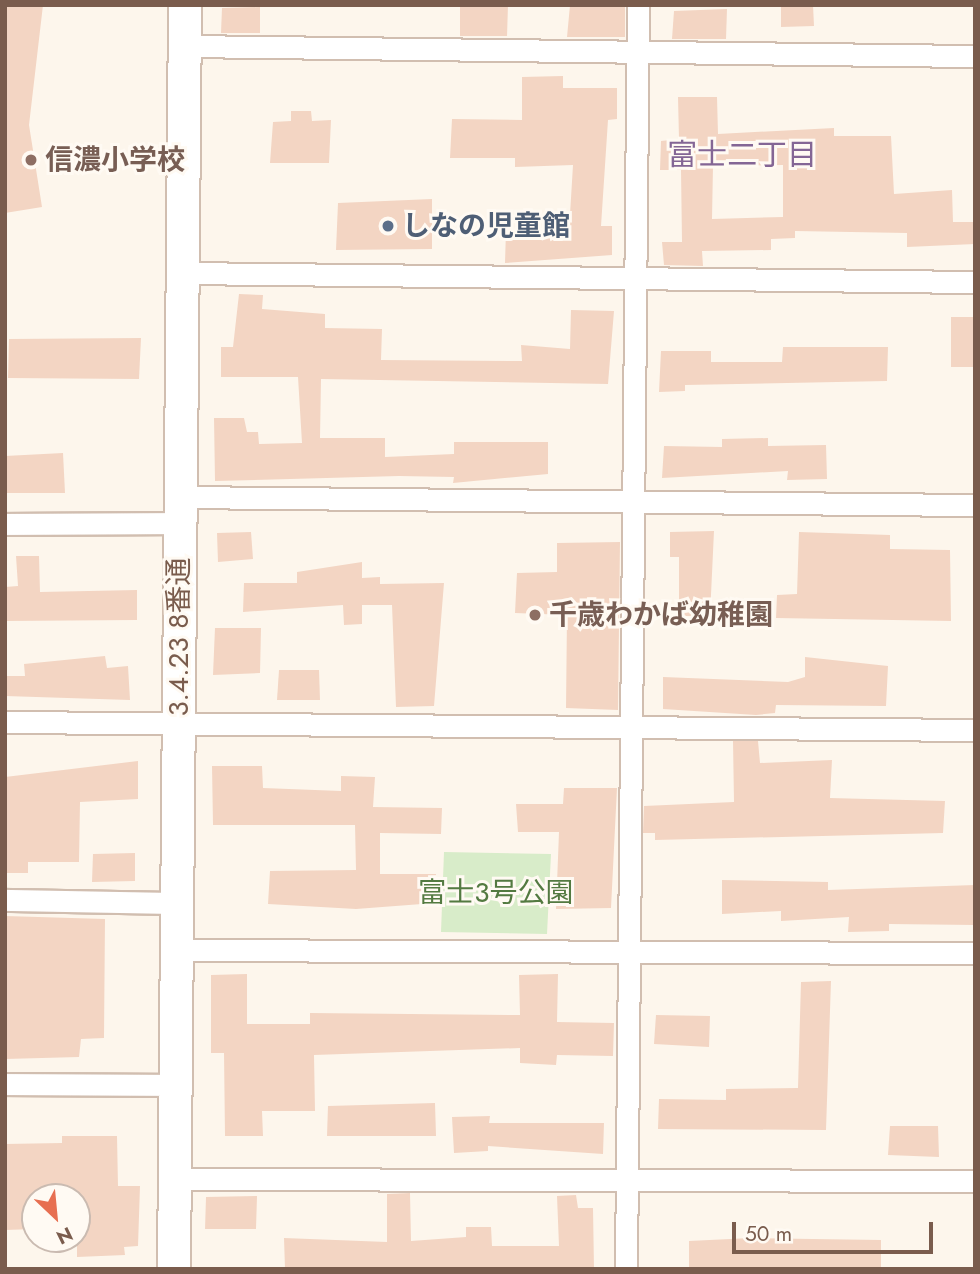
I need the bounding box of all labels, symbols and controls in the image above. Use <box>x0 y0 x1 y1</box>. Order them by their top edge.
district label: 富士二丁目 <box>667 137 817 173</box>
place label: 信濃小学校 <box>45 143 185 177</box>
marker: 信濃小学校 <box>23 152 39 168</box>
place label: しなの児童館 <box>402 209 570 243</box>
marker: しなの児童館 <box>380 218 396 234</box>
street label: 3.4.23 8番通 <box>162 558 196 716</box>
place label: 千歳わかば幼稚園 <box>549 598 773 632</box>
marker: 千歳わかば幼稚園 <box>527 607 543 623</box>
park label: 富士3号公園 <box>418 876 574 910</box>
north arrow <box>21 1183 91 1253</box>
scale bar <box>735 1208 936 1252</box>
text: 50 m <box>745 1219 792 1249</box>
text: N <box>52 1220 77 1251</box>

